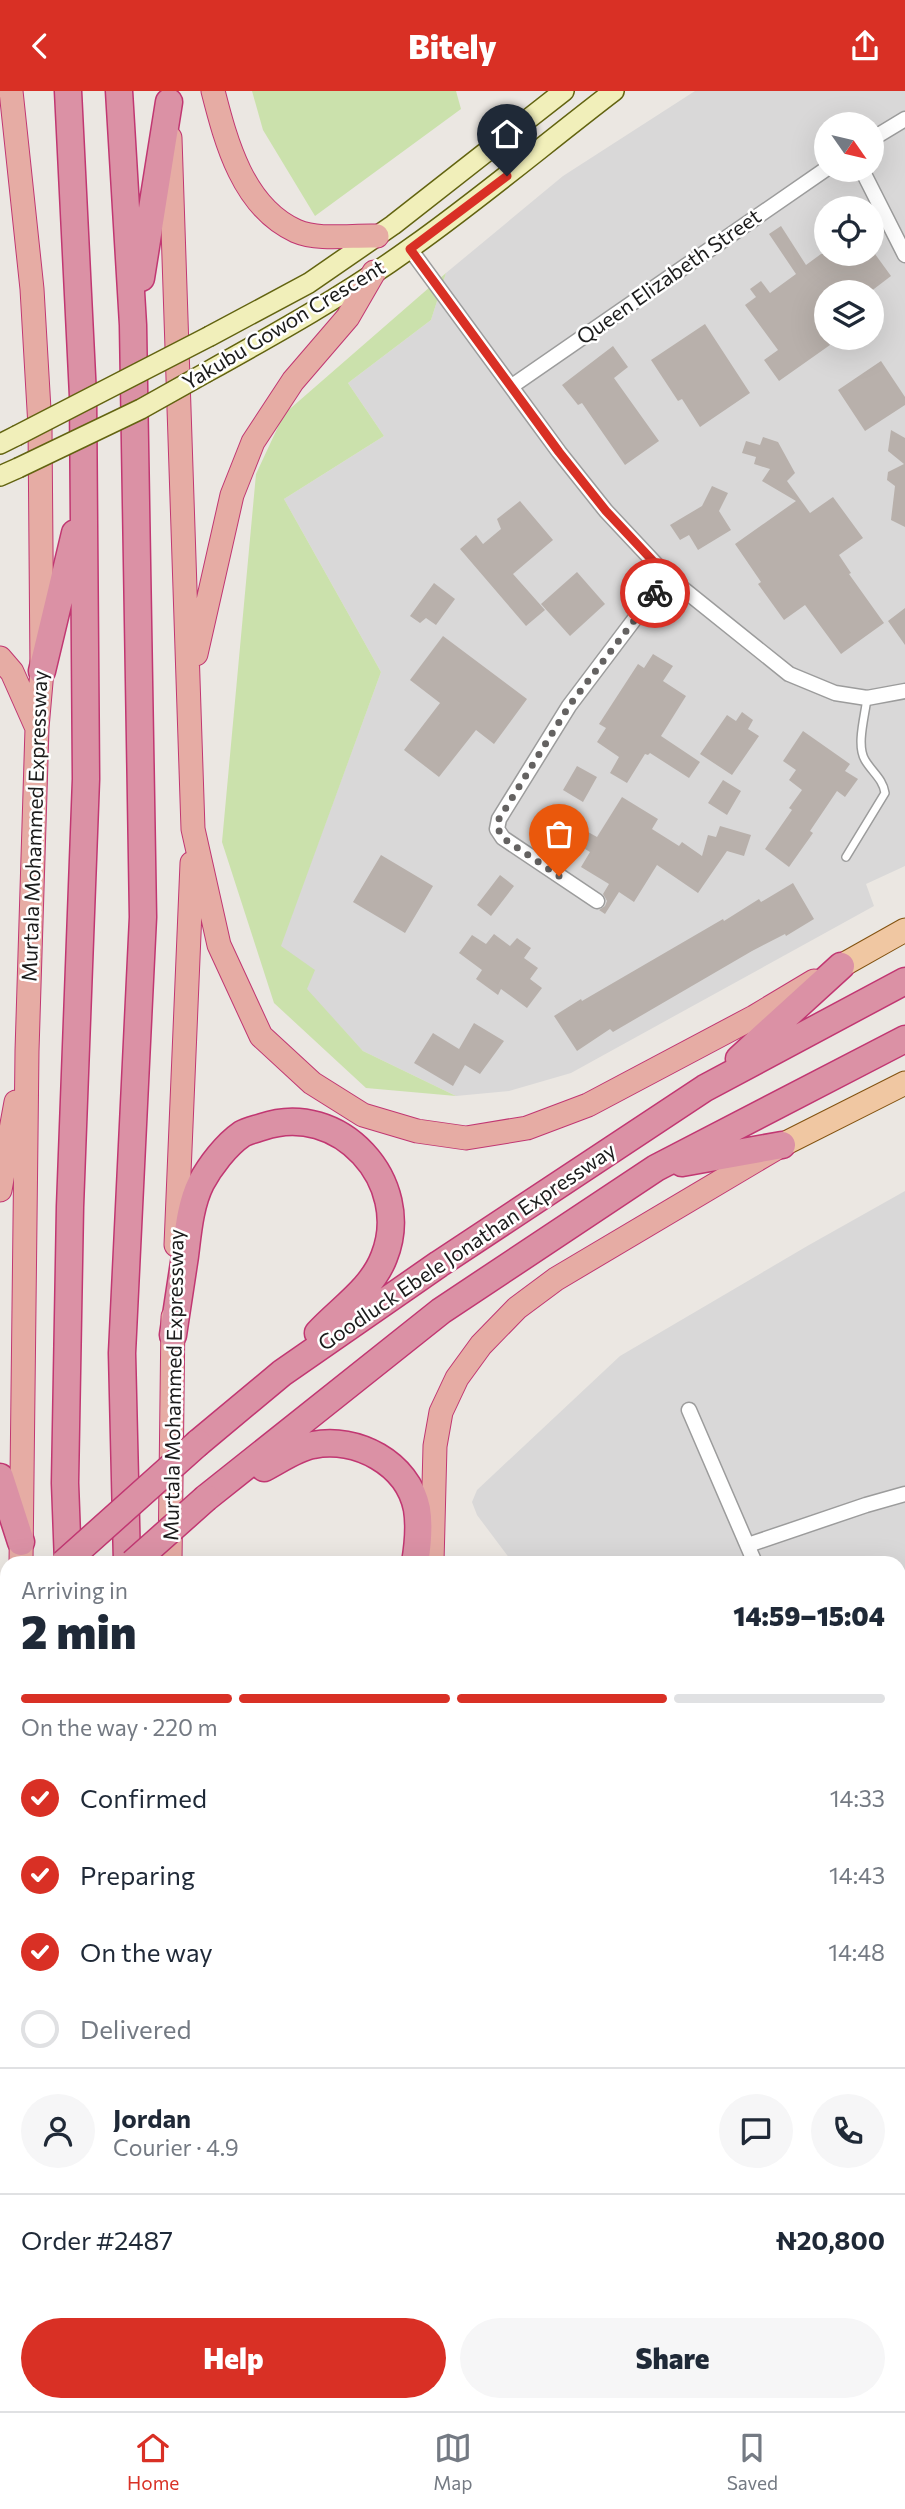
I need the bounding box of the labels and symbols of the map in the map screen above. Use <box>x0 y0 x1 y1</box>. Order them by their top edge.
pin <box>477 104 537 176</box>
north arrow <box>814 112 884 182</box>
street label: Queen Elizabeth Street <box>571 203 765 349</box>
street label: Yakubu Gowon Crescent <box>178 253 389 394</box>
courier <box>620 558 690 628</box>
street label: Murtala Mohammed Expressway <box>16 670 51 982</box>
pin <box>529 804 589 876</box>
street label: Goodluck Ebele Jonathan Expressway <box>313 1136 620 1355</box>
street label: Murtala Mohammed Expressway <box>157 1229 188 1541</box>

